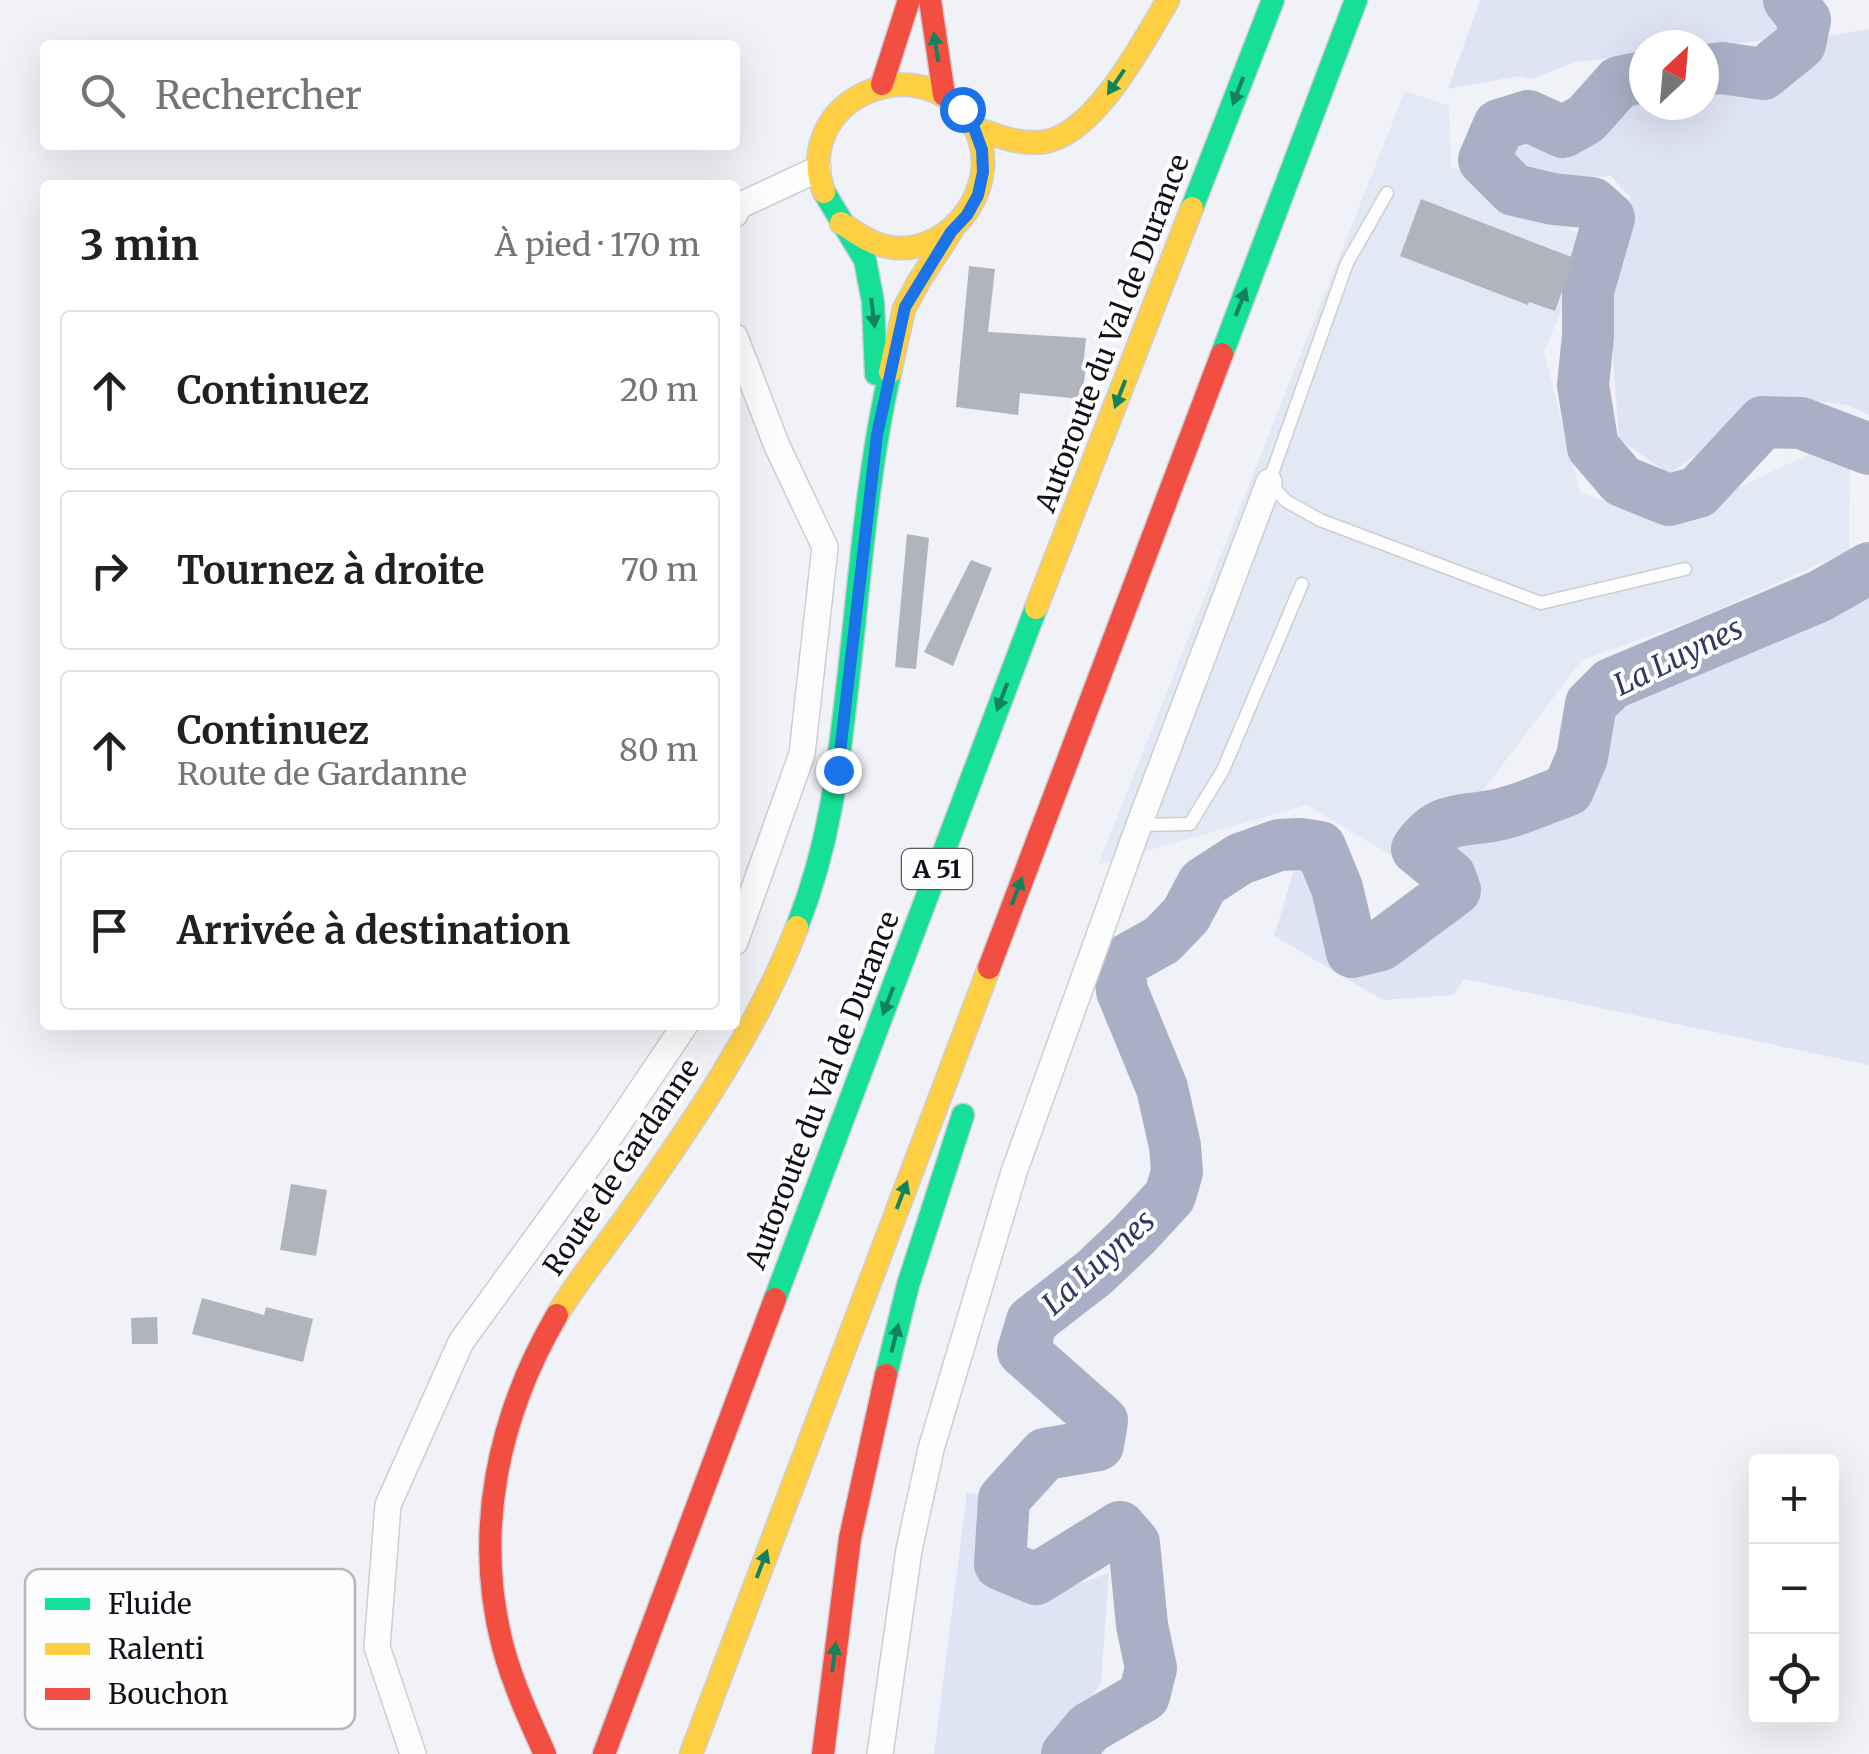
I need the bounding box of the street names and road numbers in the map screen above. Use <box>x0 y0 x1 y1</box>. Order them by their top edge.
street label: Autoroute du Val de Durance <box>1027 149 1197 518</box>
road number: A 51 <box>902 849 972 889</box>
street label: Autoroute du Val de Durance <box>737 906 907 1275</box>
street label: Route de Gardanne <box>535 1052 707 1282</box>

